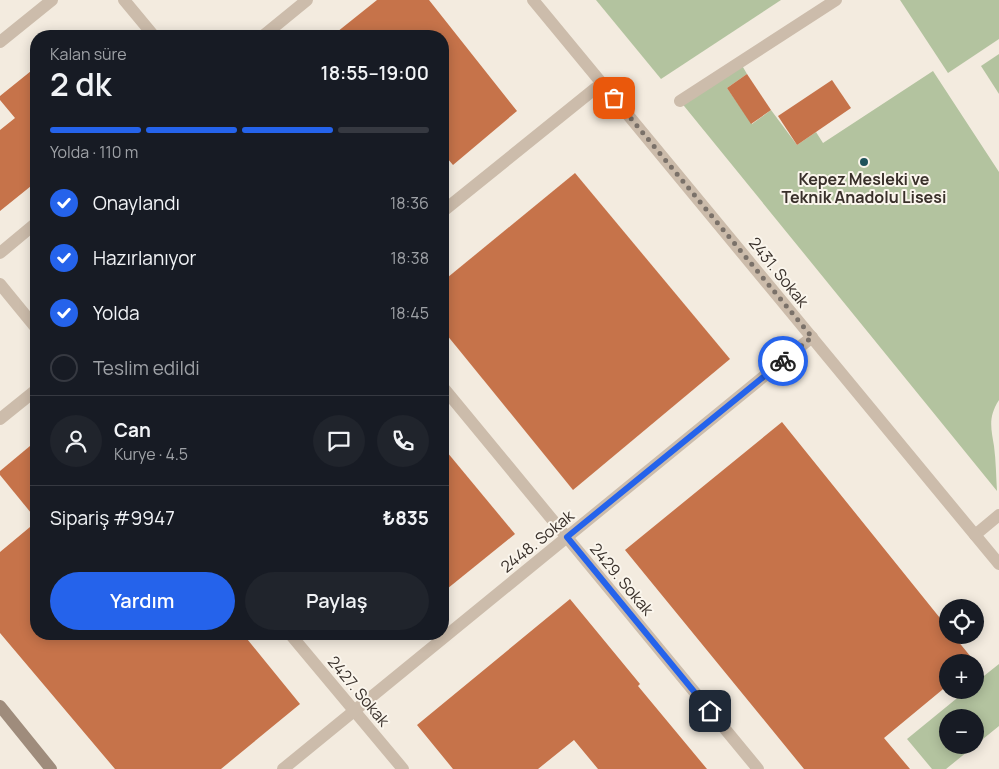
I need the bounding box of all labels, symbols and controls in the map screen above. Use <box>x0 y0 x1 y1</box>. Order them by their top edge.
text: Kalan süre <box>50 43 127 65</box>
text: 18:55–19:00 <box>321 60 429 86</box>
text: 2 dk <box>50 62 111 106</box>
pin <box>593 77 635 119</box>
icon: bag <box>600 84 628 112</box>
text: Yolda · 110 m <box>50 141 138 163</box>
marker: Kepez Mesleki ve Teknik Anadolu Lisesi <box>858 156 870 168</box>
place label: Kepez Mesleki ve Teknik Anadolu Lisesi <box>782 168 946 208</box>
icon: check <box>50 189 78 217</box>
text: Onaylandı <box>93 190 180 216</box>
text: 18:36 <box>390 192 429 214</box>
street label: 2431. Sokak <box>744 232 815 312</box>
icon: check <box>50 244 78 272</box>
text: Hazırlanıyor <box>93 245 196 271</box>
text: 18:38 <box>391 247 429 269</box>
icon: check <box>50 299 78 327</box>
text: Yolda <box>93 300 140 326</box>
text: 18:45 <box>390 302 429 324</box>
courier <box>758 336 808 386</box>
icon: bike <box>769 347 797 375</box>
text: Teslim edildi <box>93 355 200 381</box>
button: person <box>50 415 102 467</box>
button: chat <box>313 415 365 467</box>
button: phone <box>377 415 429 467</box>
text: Can <box>114 417 151 443</box>
text: Kurye · 4.5 <box>114 443 188 465</box>
street label: 2448. Sokak <box>496 504 579 577</box>
text: Sipariş #9947 <box>50 505 175 531</box>
text: ₺835 <box>383 505 429 531</box>
street label: 2429. Sokak <box>585 538 659 621</box>
button: Yardım <box>50 572 235 630</box>
button: Paylaş <box>245 572 429 630</box>
map controls <box>939 599 984 754</box>
button: locate <box>939 599 984 644</box>
street label: 2427. Sokak <box>323 651 396 732</box>
button: + <box>939 654 984 699</box>
pin <box>689 690 731 732</box>
icon: home <box>696 697 724 725</box>
button: − <box>939 709 984 754</box>

